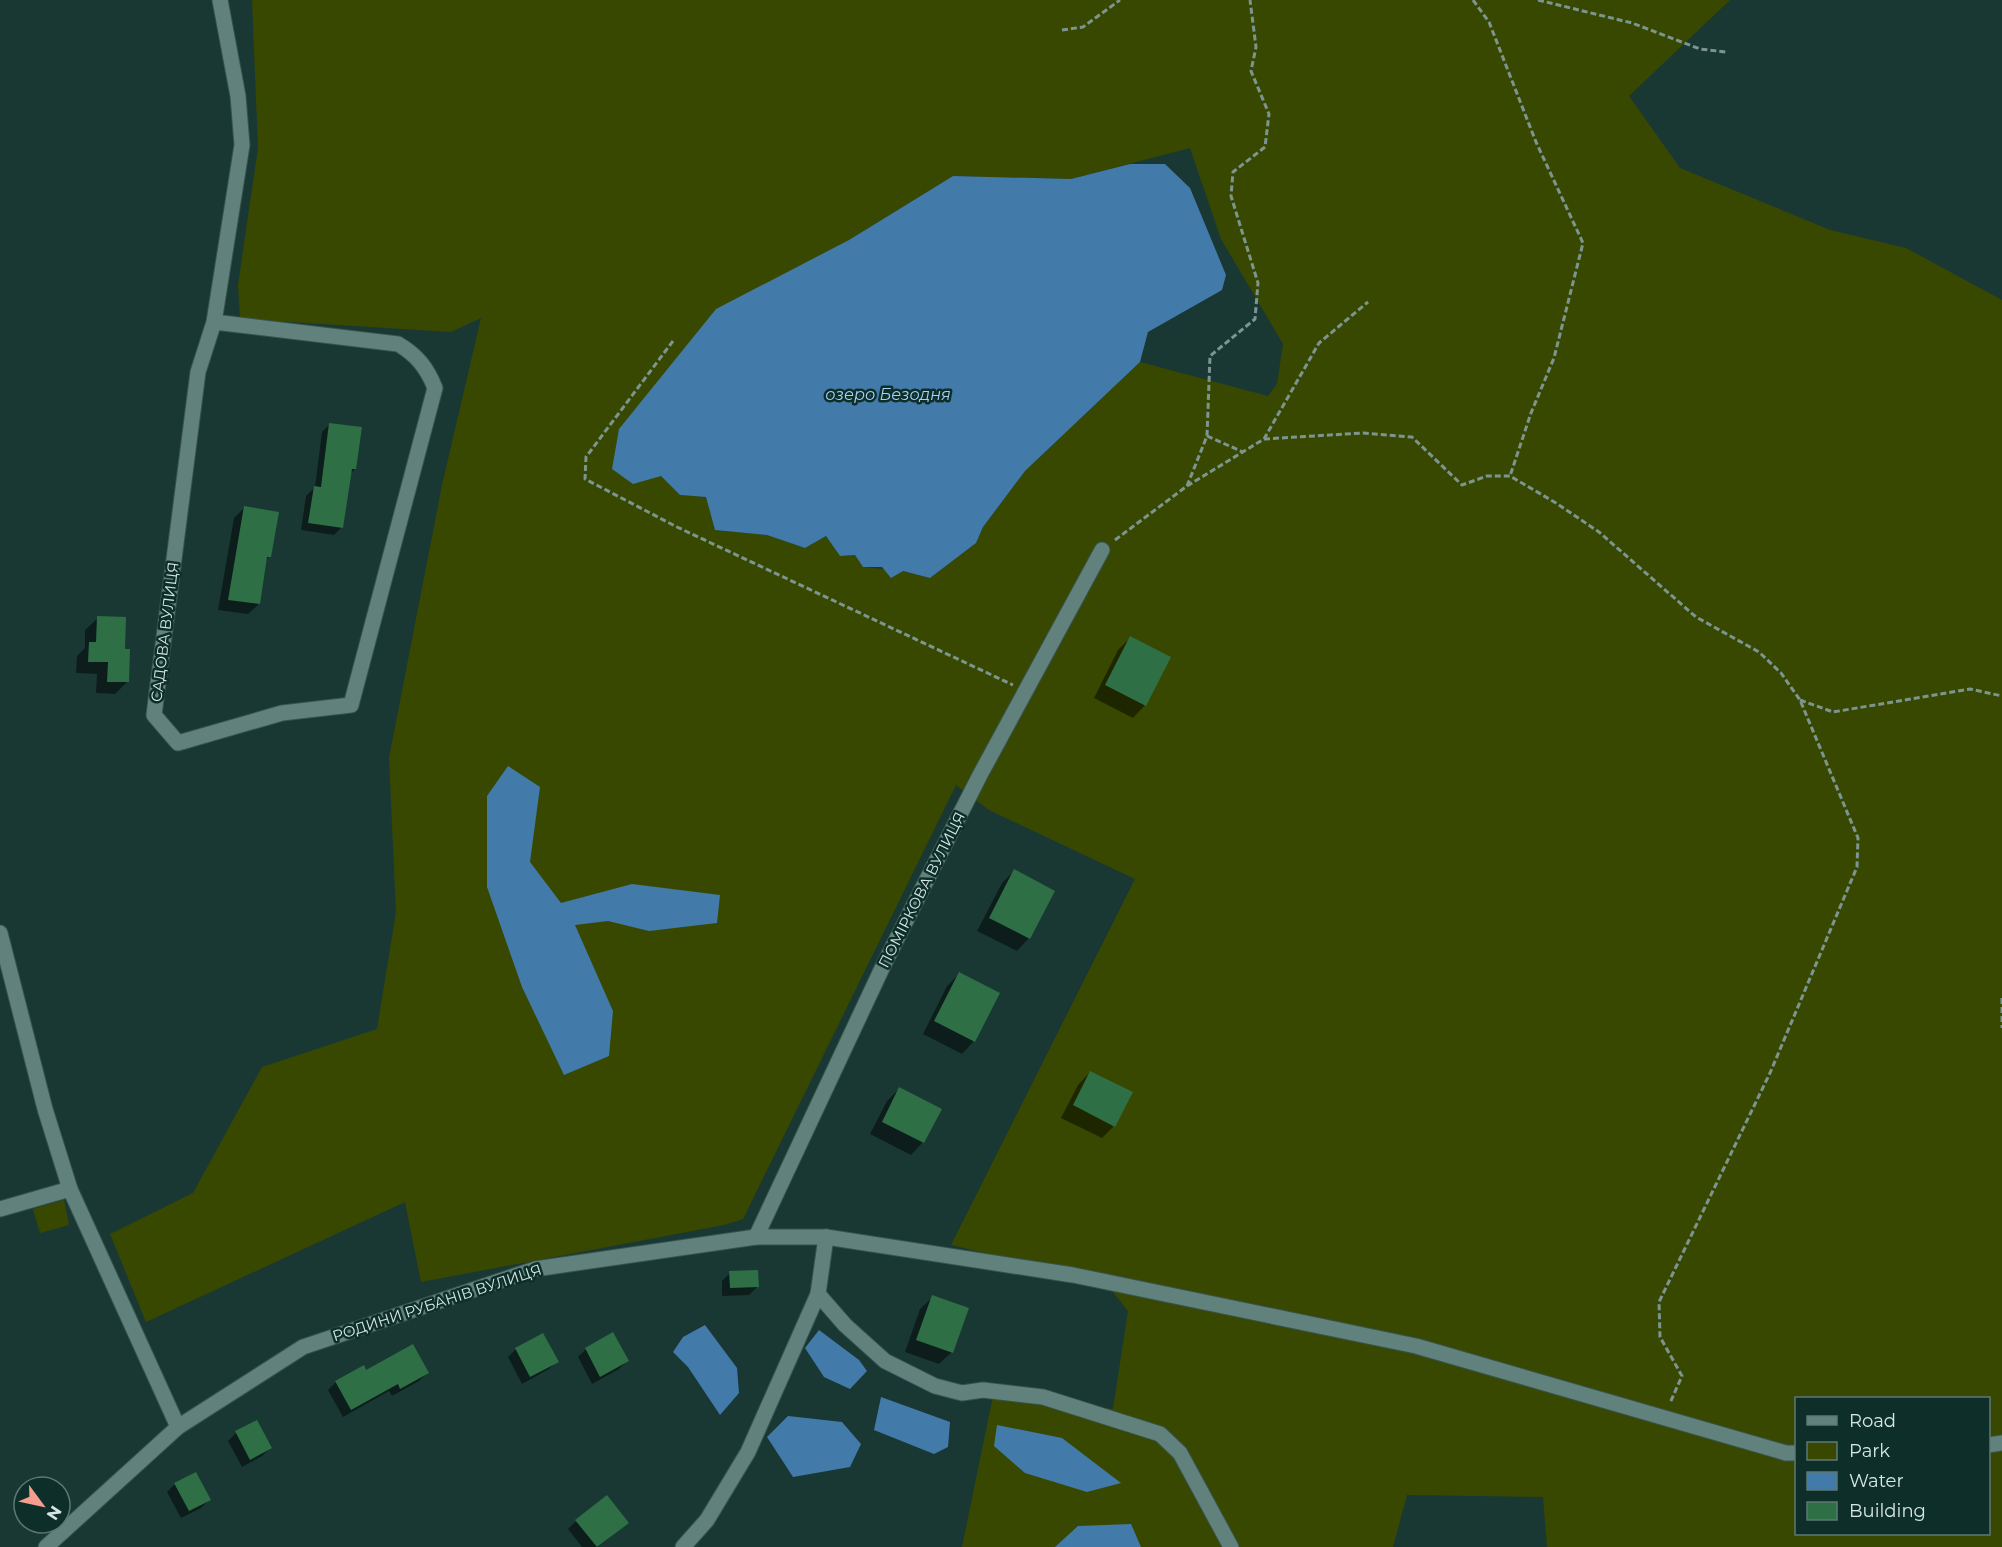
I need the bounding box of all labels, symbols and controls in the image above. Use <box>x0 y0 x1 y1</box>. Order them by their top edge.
water label: озеро Безодня <box>825 385 951 404</box>
street label: САДОВА ВУЛИЦЯ <box>146 561 183 703</box>
street label: ПОМІРКОВА ВУЛИЦЯ <box>874 809 969 971</box>
street label: РОДИНИ РУБАНІВ ВУЛИЦЯ <box>330 1260 544 1345</box>
legend <box>1795 1397 1990 1535</box>
text: Road <box>1849 1410 1896 1432</box>
text: Park <box>1849 1440 1890 1462</box>
text: Water <box>1849 1470 1904 1492</box>
north arrow <box>12 1475 72 1535</box>
text: Building <box>1849 1500 1926 1522</box>
text: N <box>43 1502 66 1523</box>

